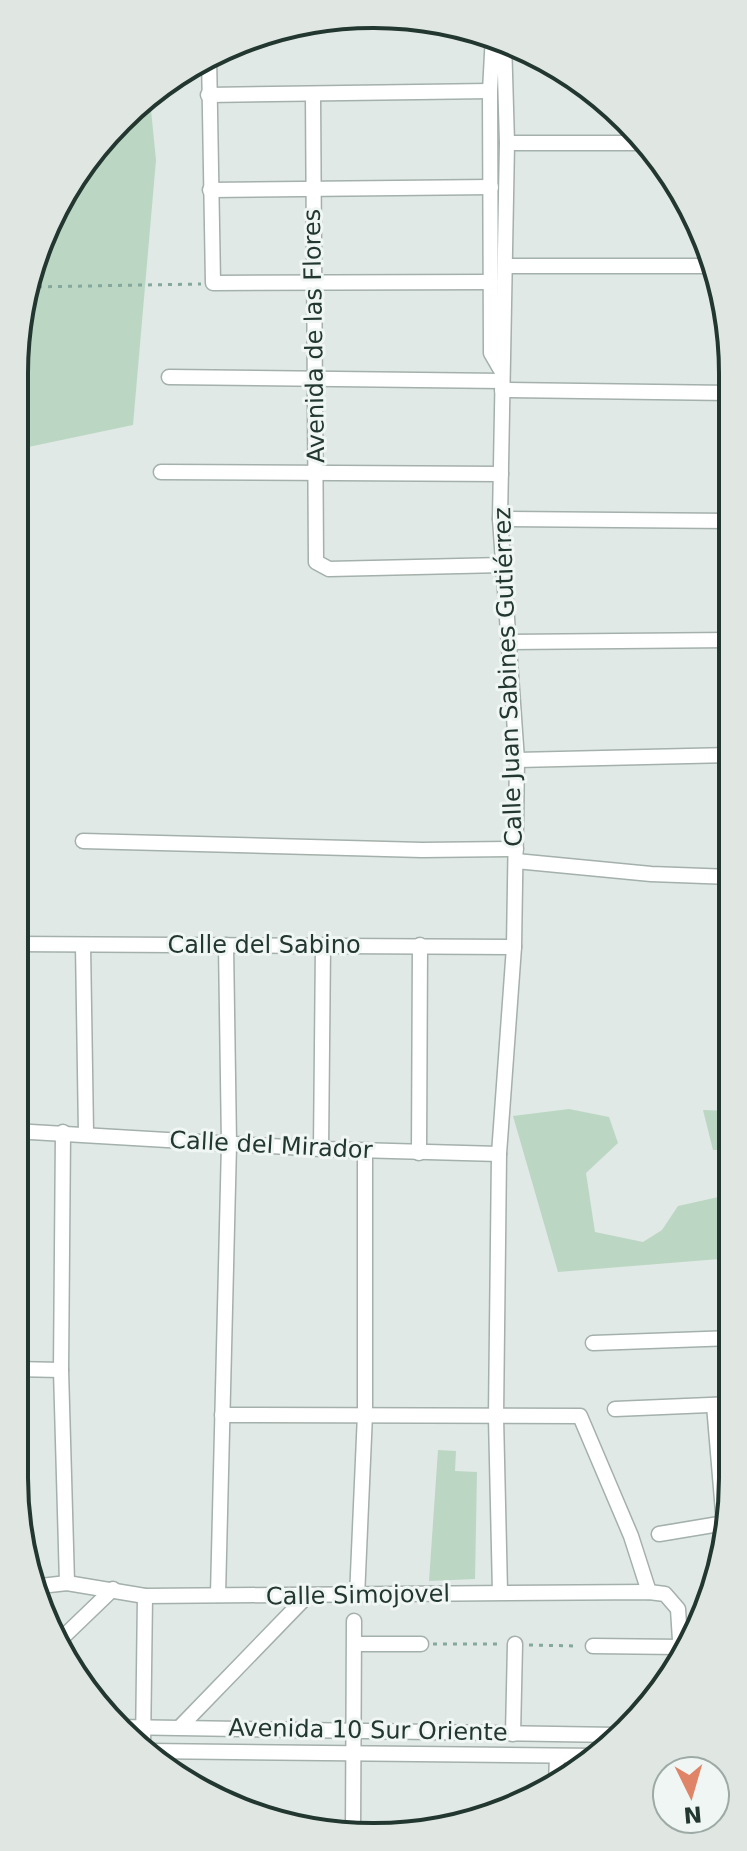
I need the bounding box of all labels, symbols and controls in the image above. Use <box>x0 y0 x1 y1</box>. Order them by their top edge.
street label: Avenida de las Flores <box>298 209 330 463</box>
street label: Calle Juan Sabines Gutiérrez <box>488 507 528 847</box>
street label: Calle del Sabino <box>167 931 361 959</box>
street label: Calle del Mirador <box>169 1126 373 1164</box>
street label: Calle Simojovel <box>266 1579 450 1611</box>
street label: Avenida 10 Sur Oriente <box>228 1714 508 1746</box>
north arrow <box>651 1755 731 1835</box>
text: N <box>682 1801 703 1828</box>

